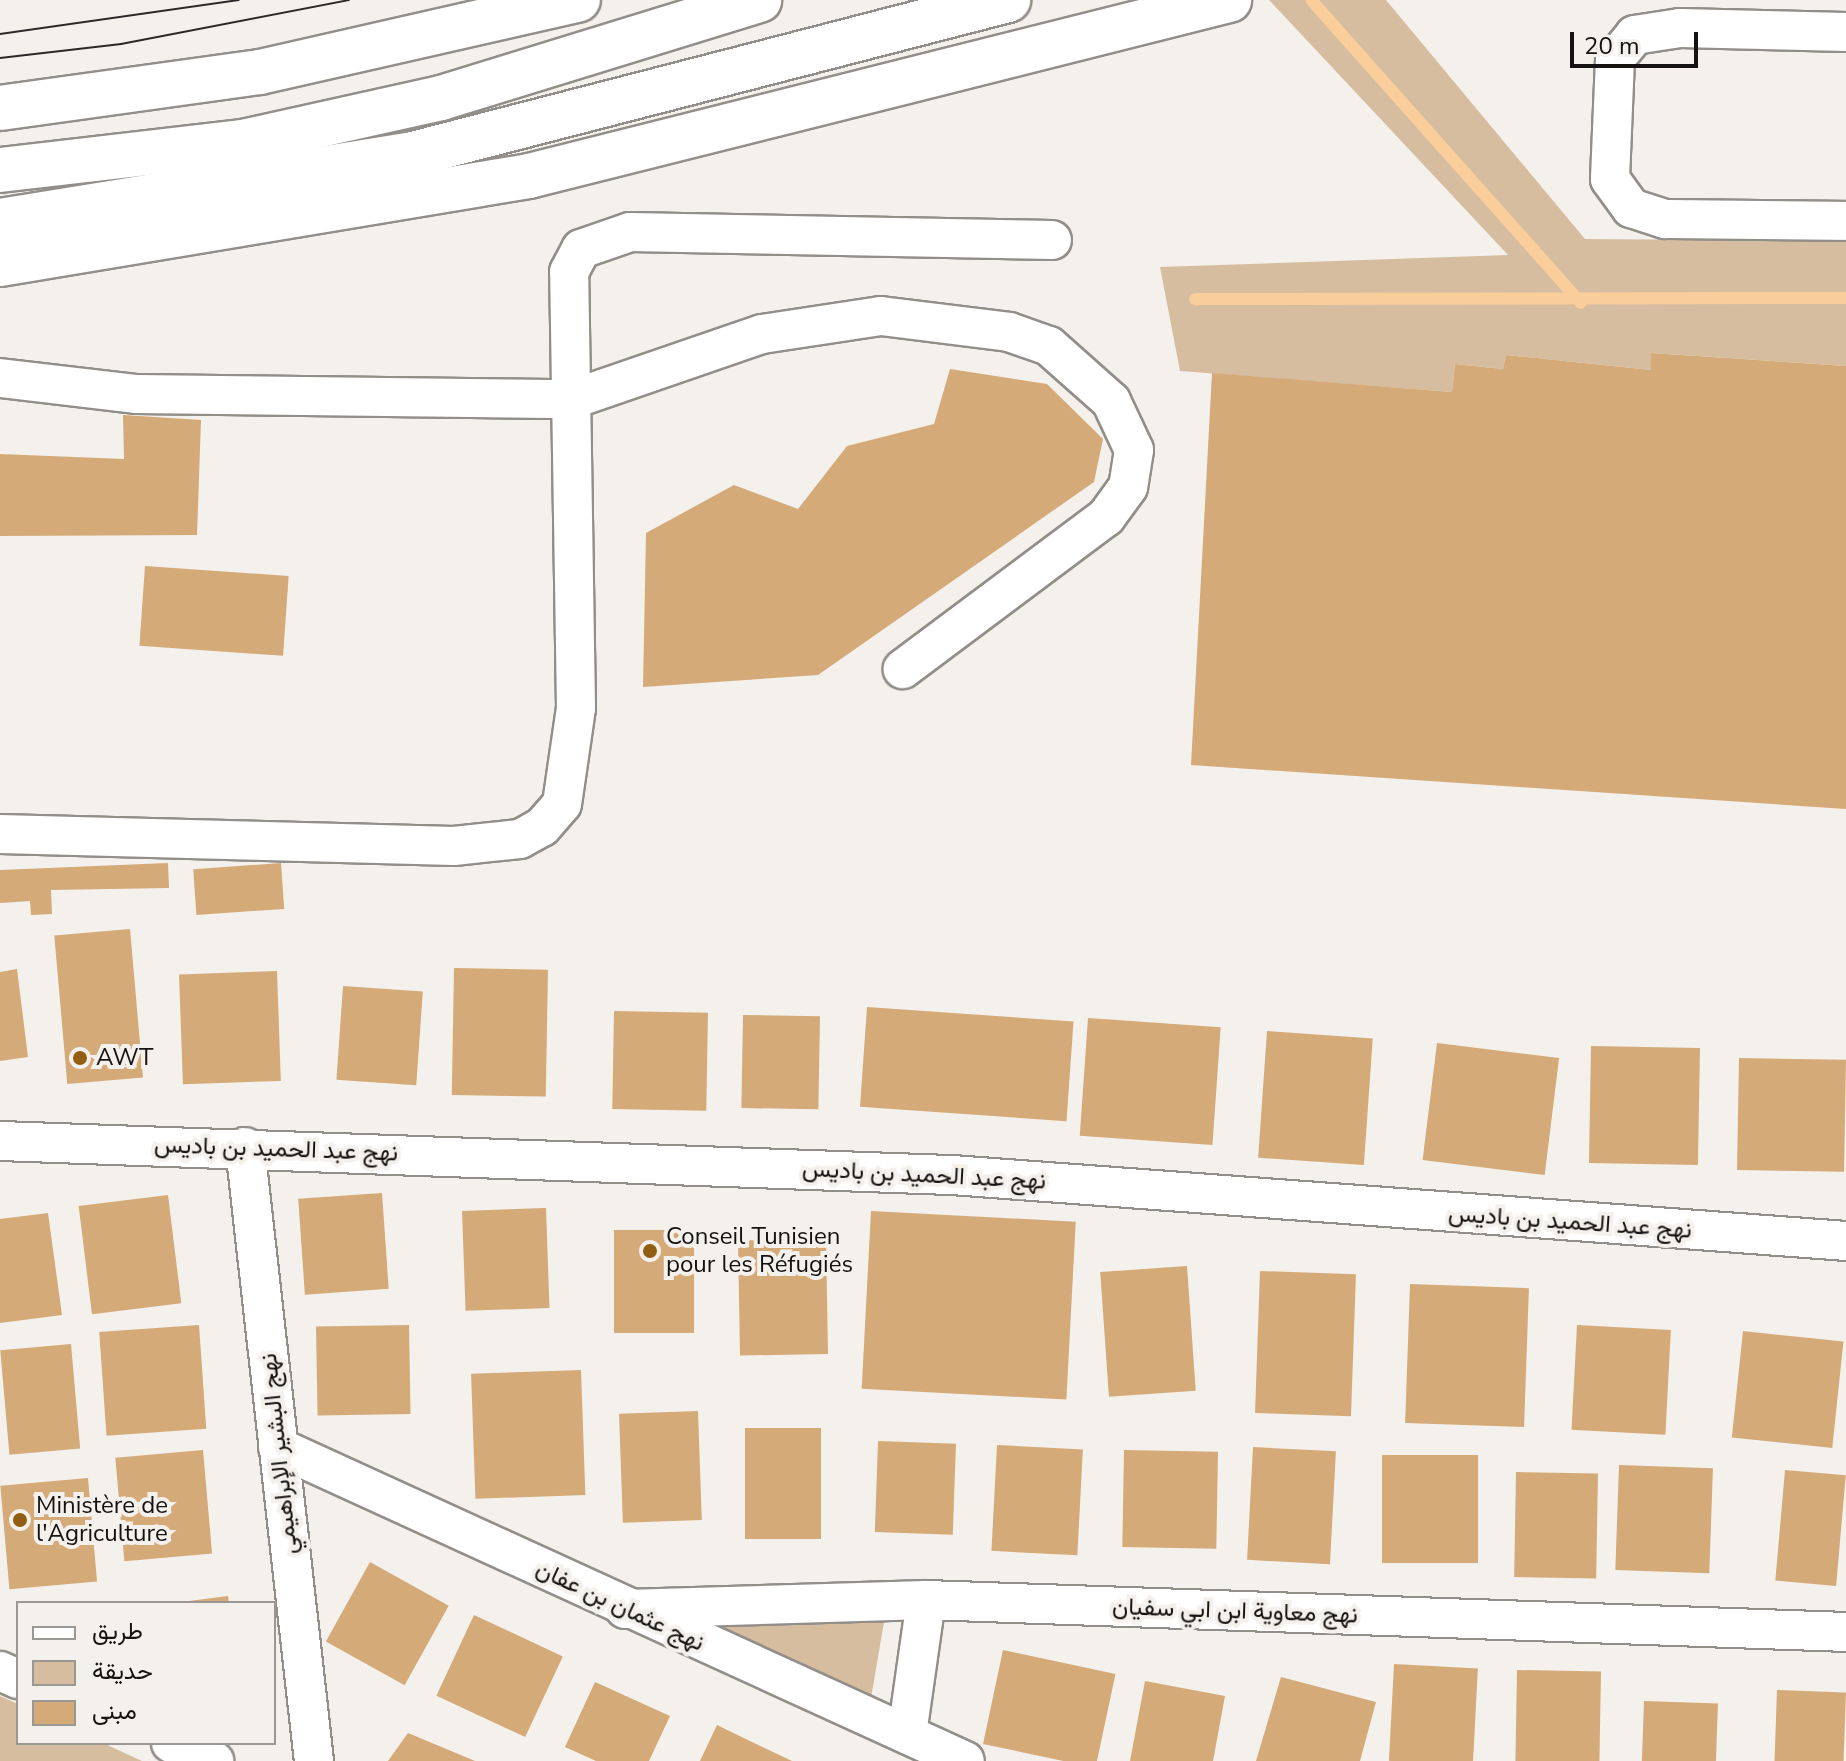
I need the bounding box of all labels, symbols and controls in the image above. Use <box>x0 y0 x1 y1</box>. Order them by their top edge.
scale bar <box>1574 16 1702 66</box>
text: 20 m <box>1584 30 1640 62</box>
place label: AWT <box>96 1044 153 1072</box>
marker: AWT <box>71 1049 89 1067</box>
street label: نهج عبد الحميد بن باديس <box>154 1130 398 1168</box>
street label: نهج عبد الحميد بن باديس <box>801 1154 1047 1196</box>
street label: نهج عبد الحميد بن باديس <box>1447 1199 1693 1245</box>
place label: Conseil Tunisien pour les Réfugiés <box>666 1223 853 1279</box>
marker: Conseil Tunisien pour les Réfugiés <box>641 1242 659 1260</box>
street label: نهج البشير الإبراهيمي <box>254 1352 304 1556</box>
place label: Ministère de l'Agriculture <box>36 1492 168 1548</box>
marker: Ministère de l'Agriculture <box>11 1511 29 1529</box>
street label: نهج عثمان بن عفان <box>531 1554 709 1658</box>
street label: نهج معاوية ابن ابي سفيان <box>1112 1592 1358 1630</box>
legend <box>16 1601 276 1745</box>
text: طريق <box>92 1615 143 1647</box>
text: حديقة <box>92 1655 153 1687</box>
text: مبنى <box>92 1695 137 1727</box>

